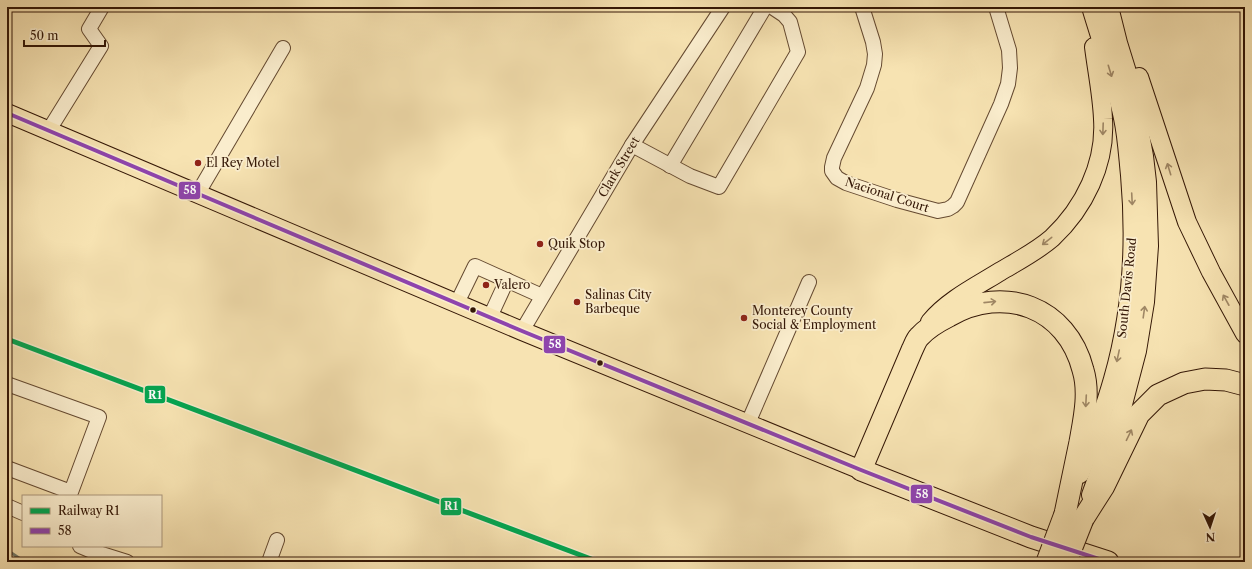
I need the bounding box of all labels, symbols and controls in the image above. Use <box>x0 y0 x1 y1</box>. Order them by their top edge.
scale bar <box>24 22 105 48</box>
text: 50 m <box>30 28 59 43</box>
one-way arrow <box>1107 65 1115 77</box>
one-way arrow <box>1099 122 1107 135</box>
street label: Clark Street <box>595 133 643 200</box>
place label: El Rey Motel <box>206 155 280 170</box>
marker: El Rey Motel <box>193 158 203 168</box>
one-way arrow <box>1165 162 1172 175</box>
street label: Nacional Court <box>843 174 932 215</box>
line badge: 58 <box>178 181 201 200</box>
text: 58 <box>184 183 197 197</box>
one-way arrow <box>1128 192 1135 205</box>
place label: Quik Stop <box>548 236 605 251</box>
street label: South Davis Road <box>1114 236 1139 339</box>
one-way arrow <box>1041 237 1052 246</box>
marker: Quik Stop <box>535 239 545 249</box>
place label: Valero <box>493 277 530 292</box>
marker: Valero <box>481 280 491 290</box>
place label: Salinas City Barbeque <box>585 287 652 316</box>
one-way arrow <box>1222 294 1230 306</box>
marker: Salinas City Barbeque <box>572 297 582 307</box>
one-way arrow <box>983 298 996 305</box>
place label: Monterey County Social & Employment <box>752 303 877 332</box>
unlabelled marker <box>468 305 478 315</box>
one-way arrow <box>1140 306 1148 319</box>
marker: Monterey County Social & Employment <box>739 313 749 323</box>
line badge: 58 <box>543 335 566 354</box>
text: 58 <box>549 337 562 351</box>
one-way arrow <box>1114 349 1122 362</box>
unlabelled marker <box>595 358 605 368</box>
line badge: R1 <box>144 385 166 404</box>
text: R1 <box>148 388 162 402</box>
one-way arrow <box>1082 394 1089 407</box>
one-way arrow <box>1126 430 1133 442</box>
line badge: 58 <box>910 484 933 504</box>
text: 58 <box>916 487 929 501</box>
legend <box>22 495 162 547</box>
line badge: R1 <box>440 497 462 516</box>
text: R1 <box>444 499 458 513</box>
text: Railway R1 <box>58 503 120 518</box>
north arrow <box>1190 507 1230 547</box>
text: 58 <box>58 523 72 538</box>
text: N <box>1205 530 1216 544</box>

